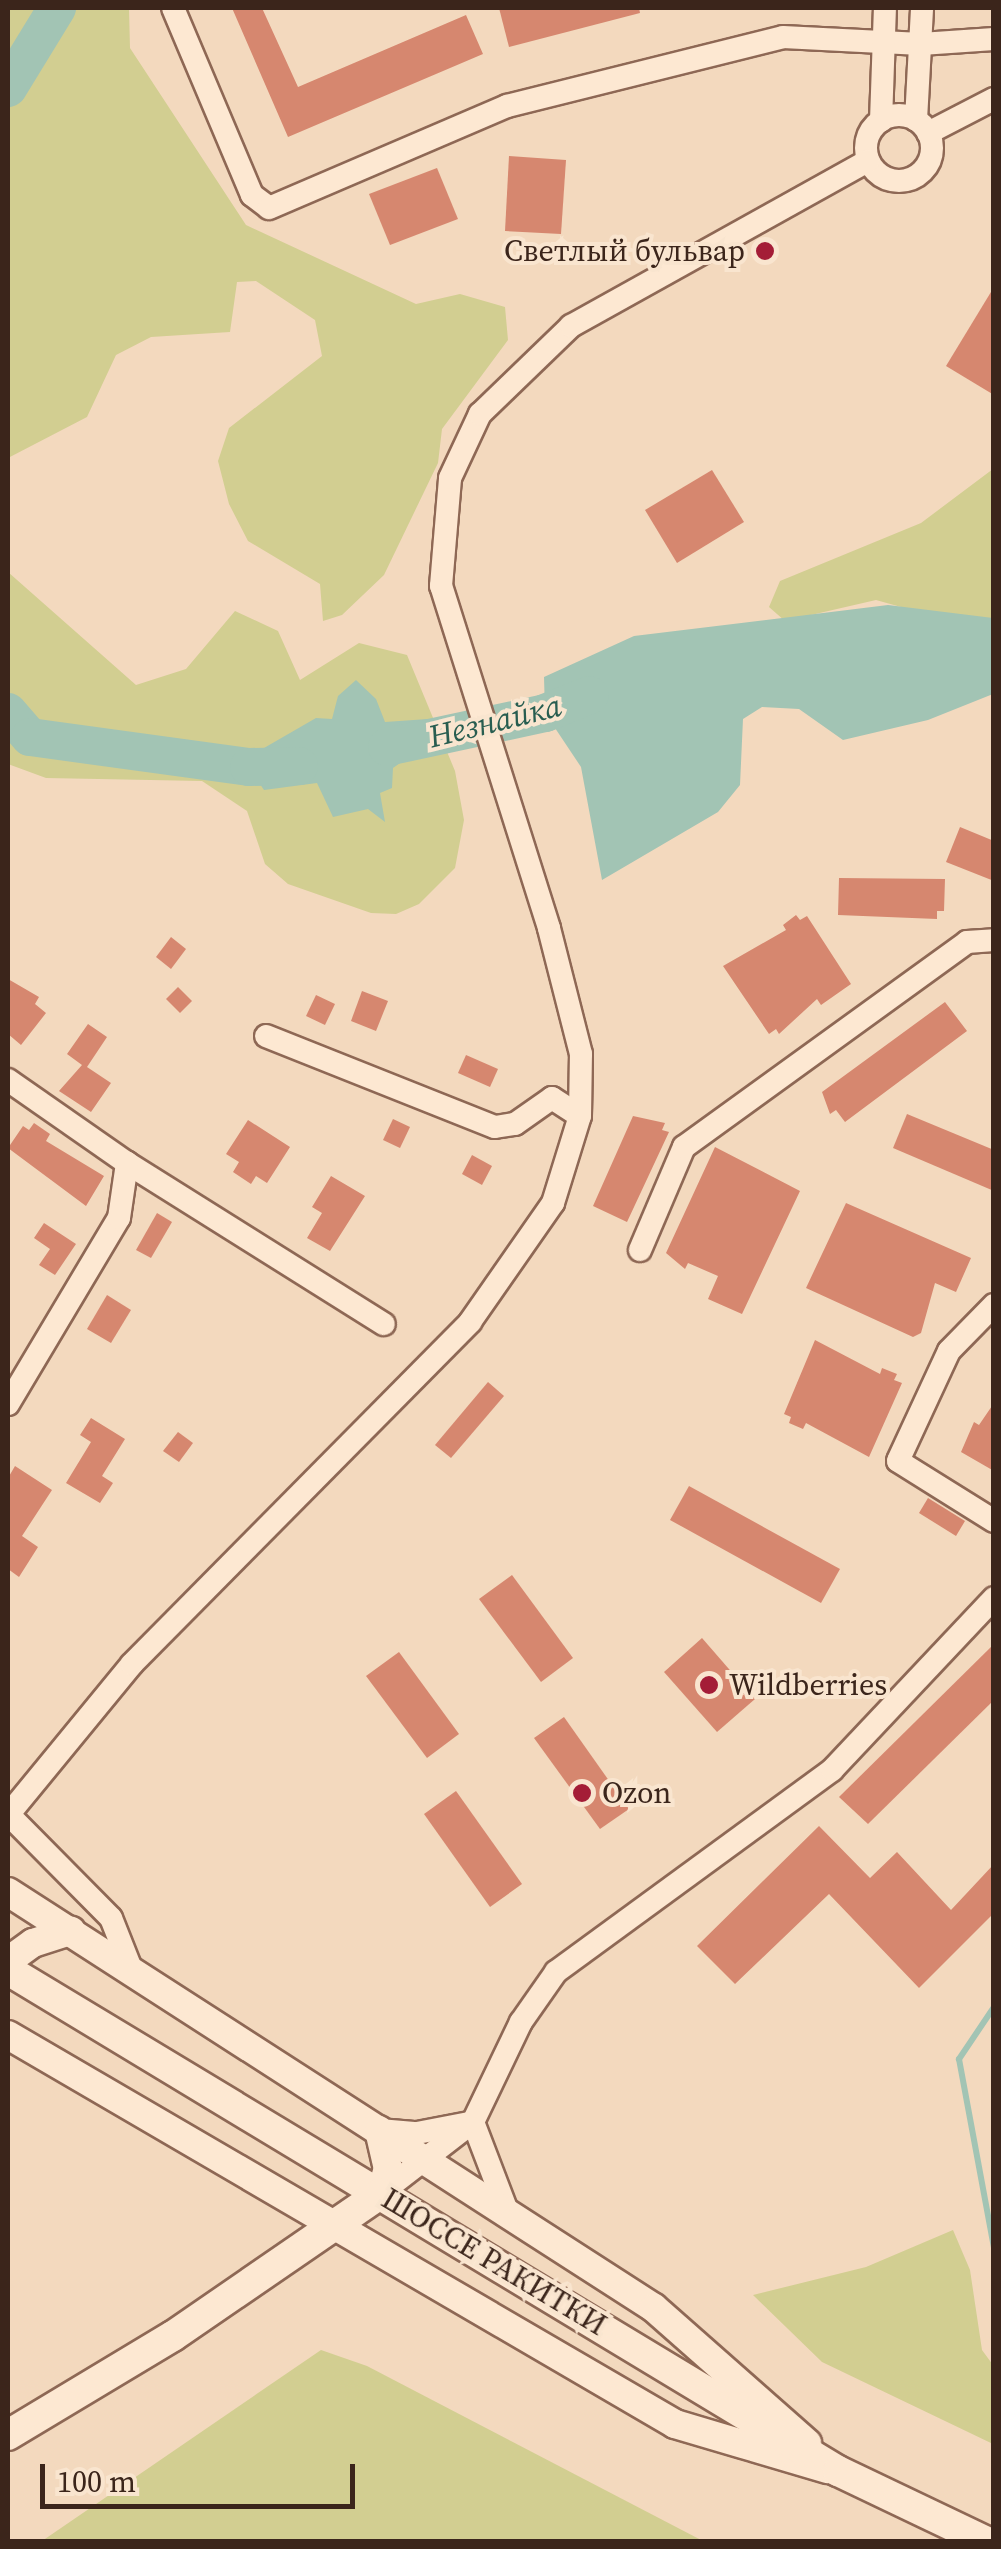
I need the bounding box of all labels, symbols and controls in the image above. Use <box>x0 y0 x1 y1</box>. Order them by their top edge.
place label: Светлый бульвар <box>504 233 745 269</box>
marker: Светлый бульвар <box>754 240 776 262</box>
water label: Незнайка <box>425 686 565 756</box>
place label: Wildberries <box>729 1667 887 1703</box>
marker: Wildberries <box>698 1674 720 1696</box>
place label: Ozon <box>602 1775 672 1811</box>
marker: Ozon <box>571 1782 593 1804</box>
street label: ШОССЕ РАКИТКИ <box>375 2181 613 2343</box>
scale bar <box>45 2444 360 2506</box>
text: 100 m <box>57 2461 136 2502</box>

